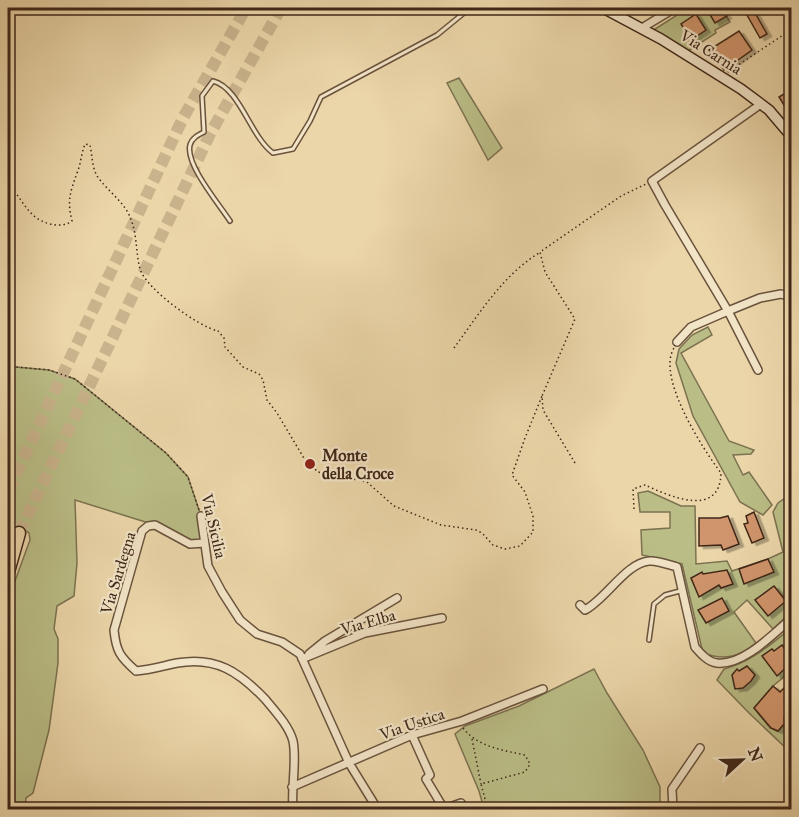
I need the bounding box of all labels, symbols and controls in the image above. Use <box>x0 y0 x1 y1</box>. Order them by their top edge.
street label: Via Carnia <box>676 25 746 79</box>
place label: Monte della Croce <box>322 446 394 483</box>
marker: Monte della Croce <box>303 457 317 471</box>
street label: Via Sicilia <box>197 491 231 560</box>
street label: Via Sardegna <box>96 529 141 618</box>
street label: Via Elba <box>337 605 398 639</box>
street label: Via Ustica <box>376 704 447 744</box>
north arrow <box>712 730 772 790</box>
text: N <box>744 745 767 765</box>

